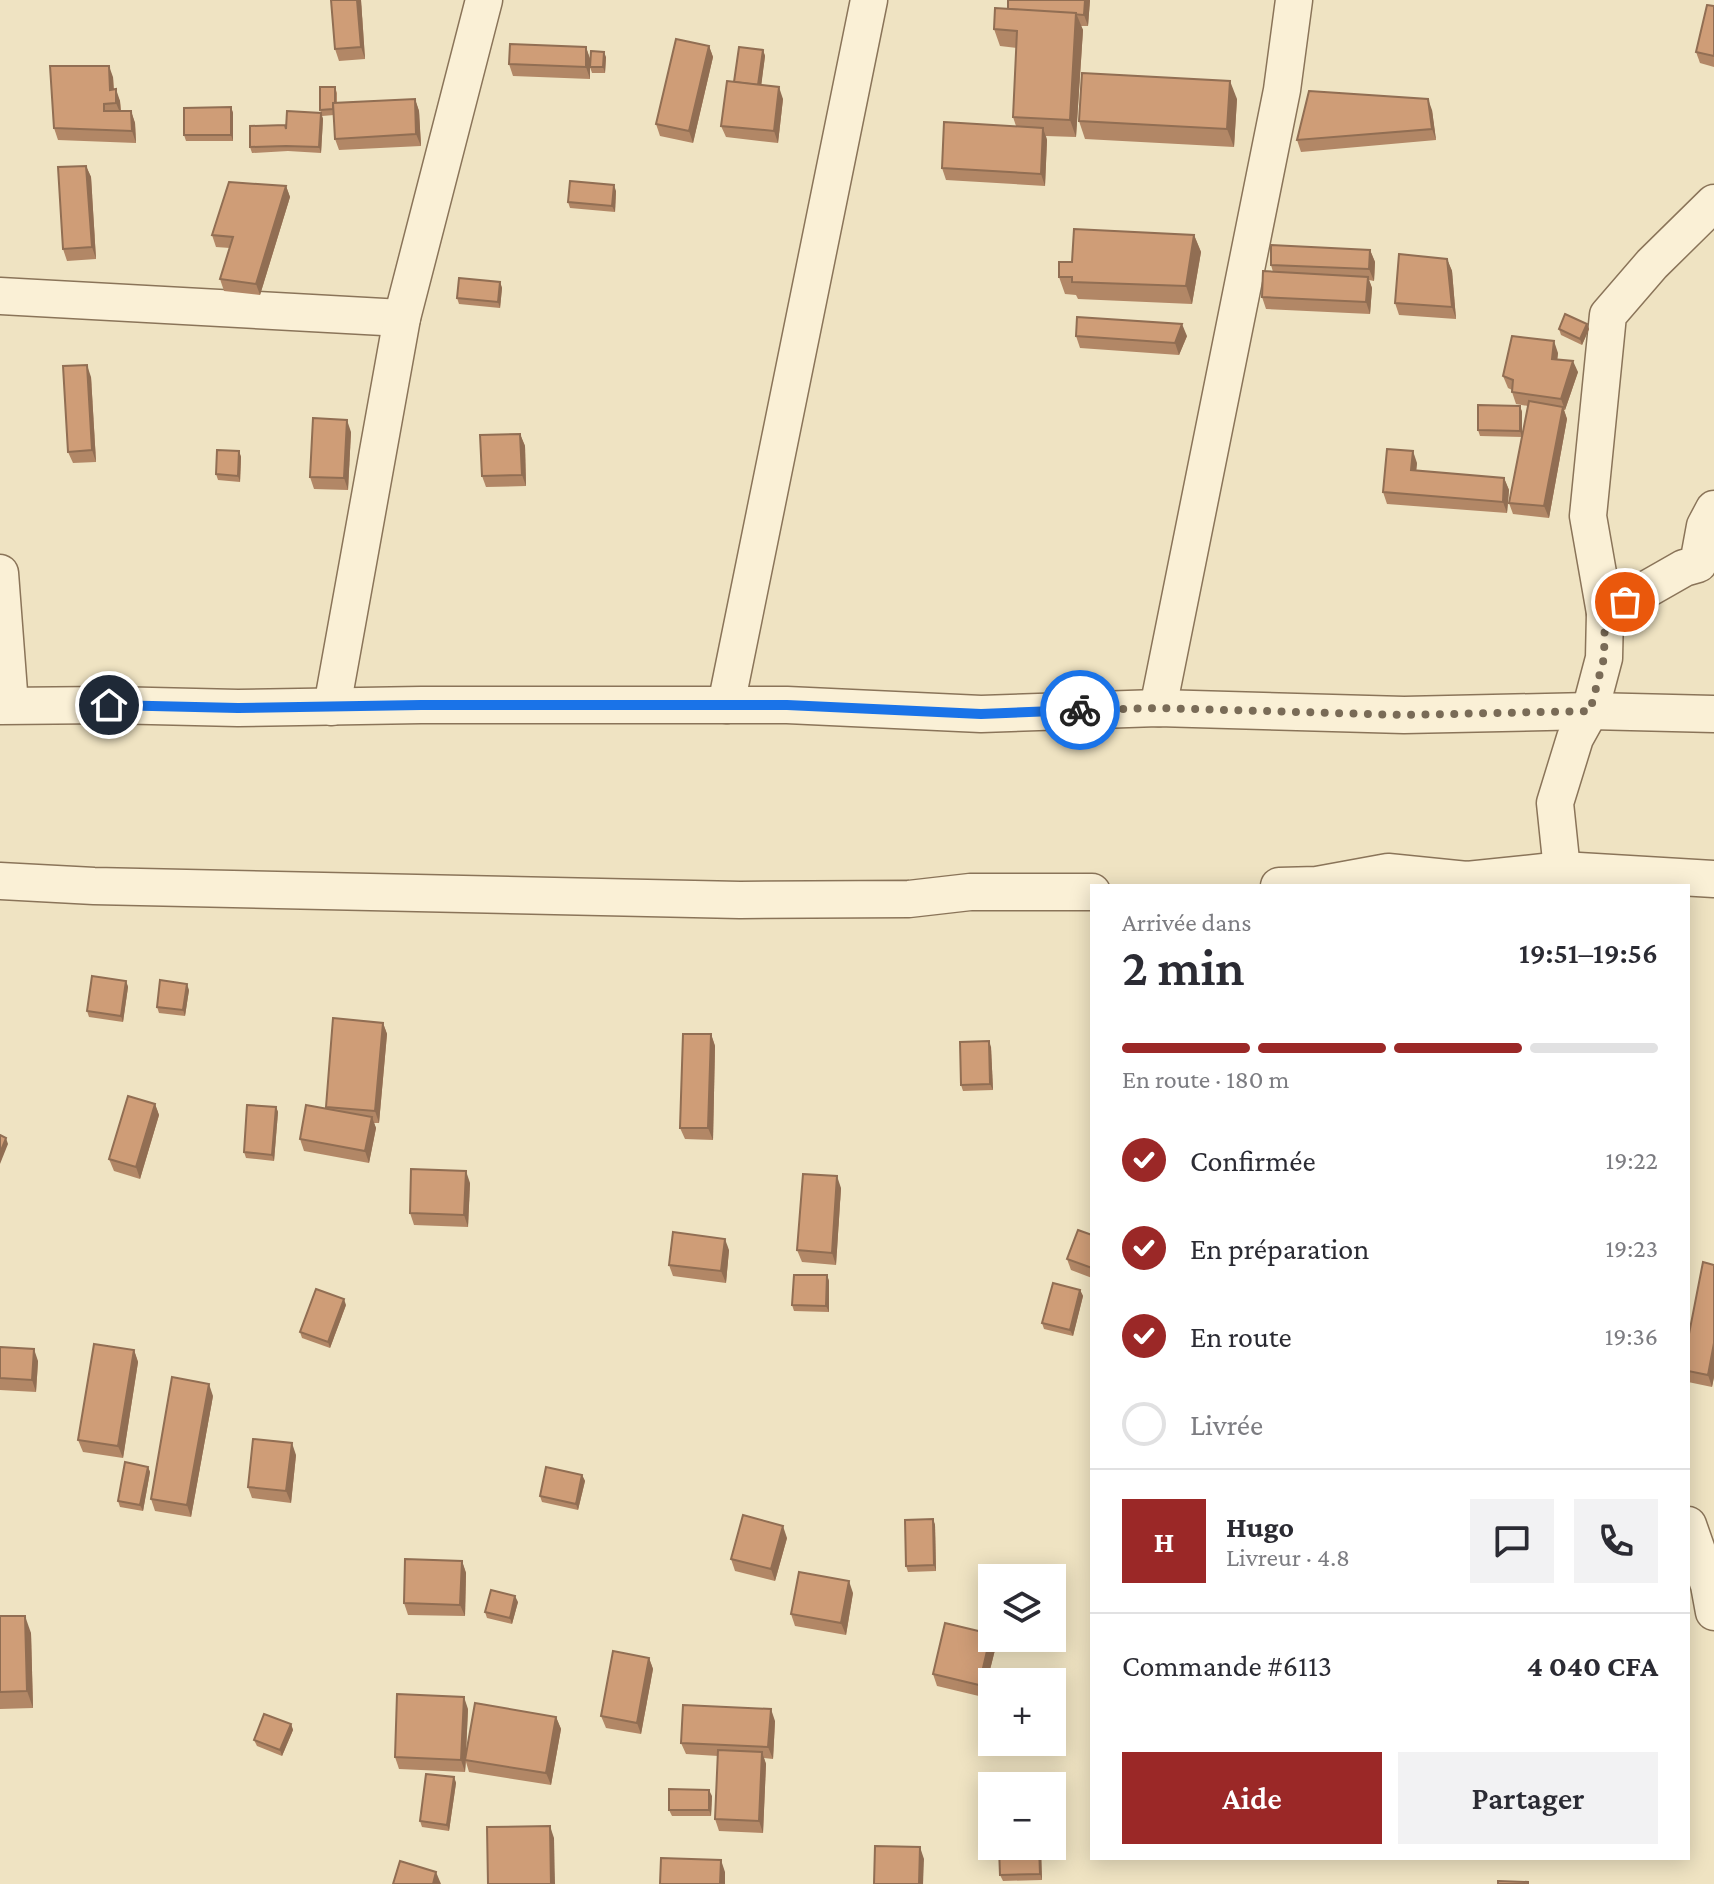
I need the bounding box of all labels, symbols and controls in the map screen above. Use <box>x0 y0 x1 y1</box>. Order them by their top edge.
pin <box>1591 568 1659 636</box>
icon: bag <box>1603 580 1647 624</box>
courier <box>1040 670 1120 750</box>
pin <box>75 671 143 739</box>
icon: home <box>87 683 131 727</box>
icon: bike <box>1058 688 1102 732</box>
text: Arrivée dans <box>1122 908 1251 937</box>
text: 19:51–19:56 <box>1519 936 1658 969</box>
text: 2 min <box>1122 938 1245 996</box>
text: En route · 180 m <box>1122 1065 1289 1094</box>
icon: check <box>1122 1138 1166 1182</box>
text: Confirmée <box>1190 1144 1316 1177</box>
text: 19:22 <box>1606 1146 1658 1175</box>
icon: check <box>1122 1226 1166 1270</box>
text: En préparation <box>1190 1232 1369 1265</box>
text: 19:23 <box>1605 1234 1658 1263</box>
icon: check <box>1122 1314 1166 1358</box>
text: En route <box>1190 1320 1292 1353</box>
text: 19:36 <box>1605 1322 1658 1351</box>
text: Livrée <box>1190 1408 1263 1441</box>
button: chat <box>1470 1499 1554 1583</box>
button: phone <box>1574 1499 1658 1583</box>
text: Hugo <box>1226 1510 1294 1543</box>
text: H <box>1154 1525 1174 1558</box>
text: Livreur · 4.8 <box>1226 1543 1350 1572</box>
map controls <box>978 1564 1066 1860</box>
button: layers <box>978 1564 1066 1652</box>
text: Commande #6113 <box>1122 1649 1332 1682</box>
text: 4 040 CFA <box>1527 1649 1658 1682</box>
button: + <box>978 1668 1066 1756</box>
button: Aide <box>1122 1752 1382 1844</box>
button: Partager <box>1398 1752 1658 1844</box>
button: − <box>978 1772 1066 1860</box>

